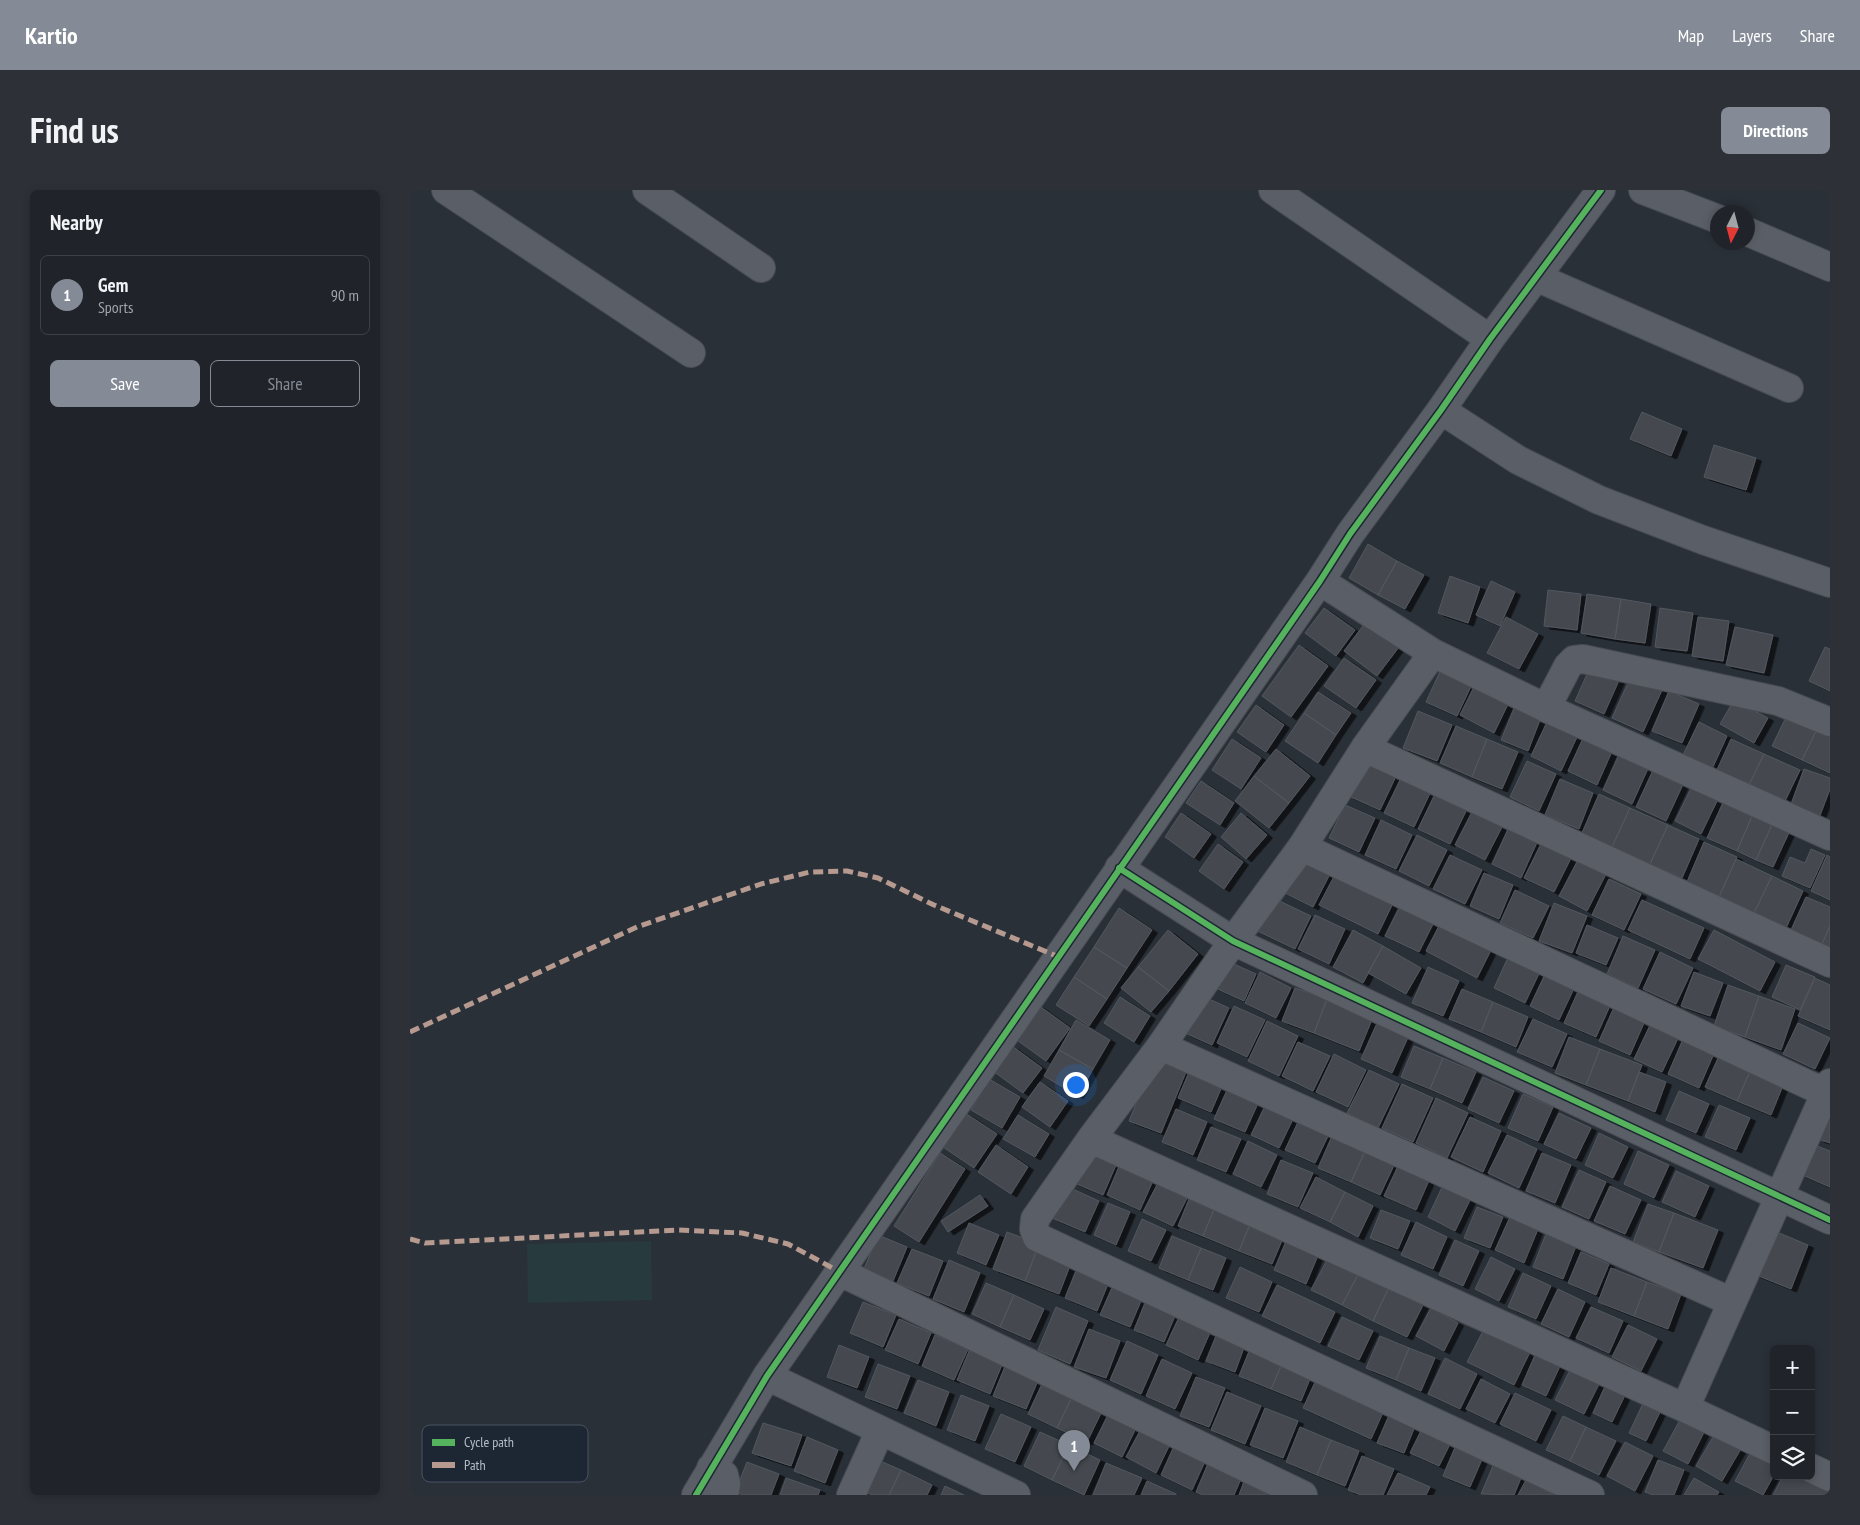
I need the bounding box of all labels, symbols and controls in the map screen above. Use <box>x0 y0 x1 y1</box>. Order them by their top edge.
text: Kartio <box>25 20 78 51</box>
text: Map <box>1678 24 1704 47</box>
text: Layers <box>1732 24 1772 47</box>
text: Share <box>1800 24 1835 47</box>
text: Find us <box>30 107 119 153</box>
button: Directions <box>1721 107 1830 154</box>
north arrow <box>1710 205 1755 250</box>
text: Nearby <box>50 209 103 236</box>
text: Gem <box>98 273 128 297</box>
text: 1 <box>63 285 71 305</box>
text: 90 m <box>331 285 359 305</box>
text: Sports <box>98 297 133 317</box>
button: Save <box>50 360 200 407</box>
button: Share <box>210 360 360 407</box>
your location <box>1063 1072 1089 1098</box>
map controls <box>1770 1345 1815 1480</box>
button: + <box>1770 1345 1815 1390</box>
button: − <box>1770 1390 1815 1435</box>
legend <box>422 1425 588 1482</box>
pin: 1 <box>1058 1430 1090 1471</box>
text: Cycle path <box>464 1433 514 1451</box>
button: layers <box>1770 1435 1815 1480</box>
text: Path <box>464 1456 486 1474</box>

